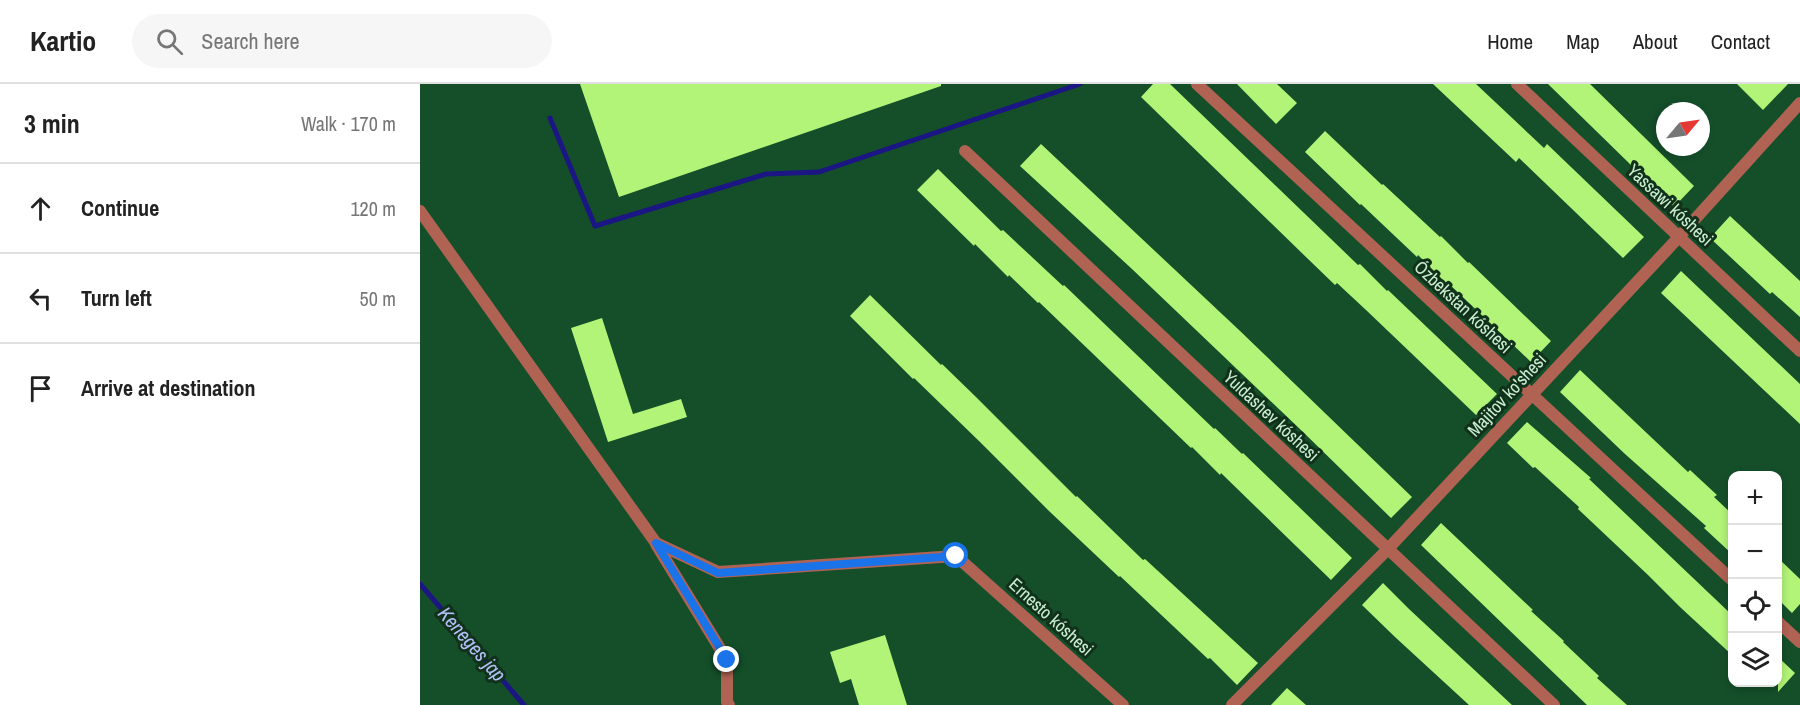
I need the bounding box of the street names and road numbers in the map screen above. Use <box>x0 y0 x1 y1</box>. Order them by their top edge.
street label: Yassawi kóshesi <box>1622 158 1719 251</box>
street label: Ózbekstan kóshesi <box>1409 255 1518 359</box>
street label: Majitov ko'shesi <box>1462 348 1552 442</box>
street label: Yuldashev kóshesi <box>1218 365 1325 467</box>
street label: Ernesto kóshesi <box>1004 572 1099 661</box>

